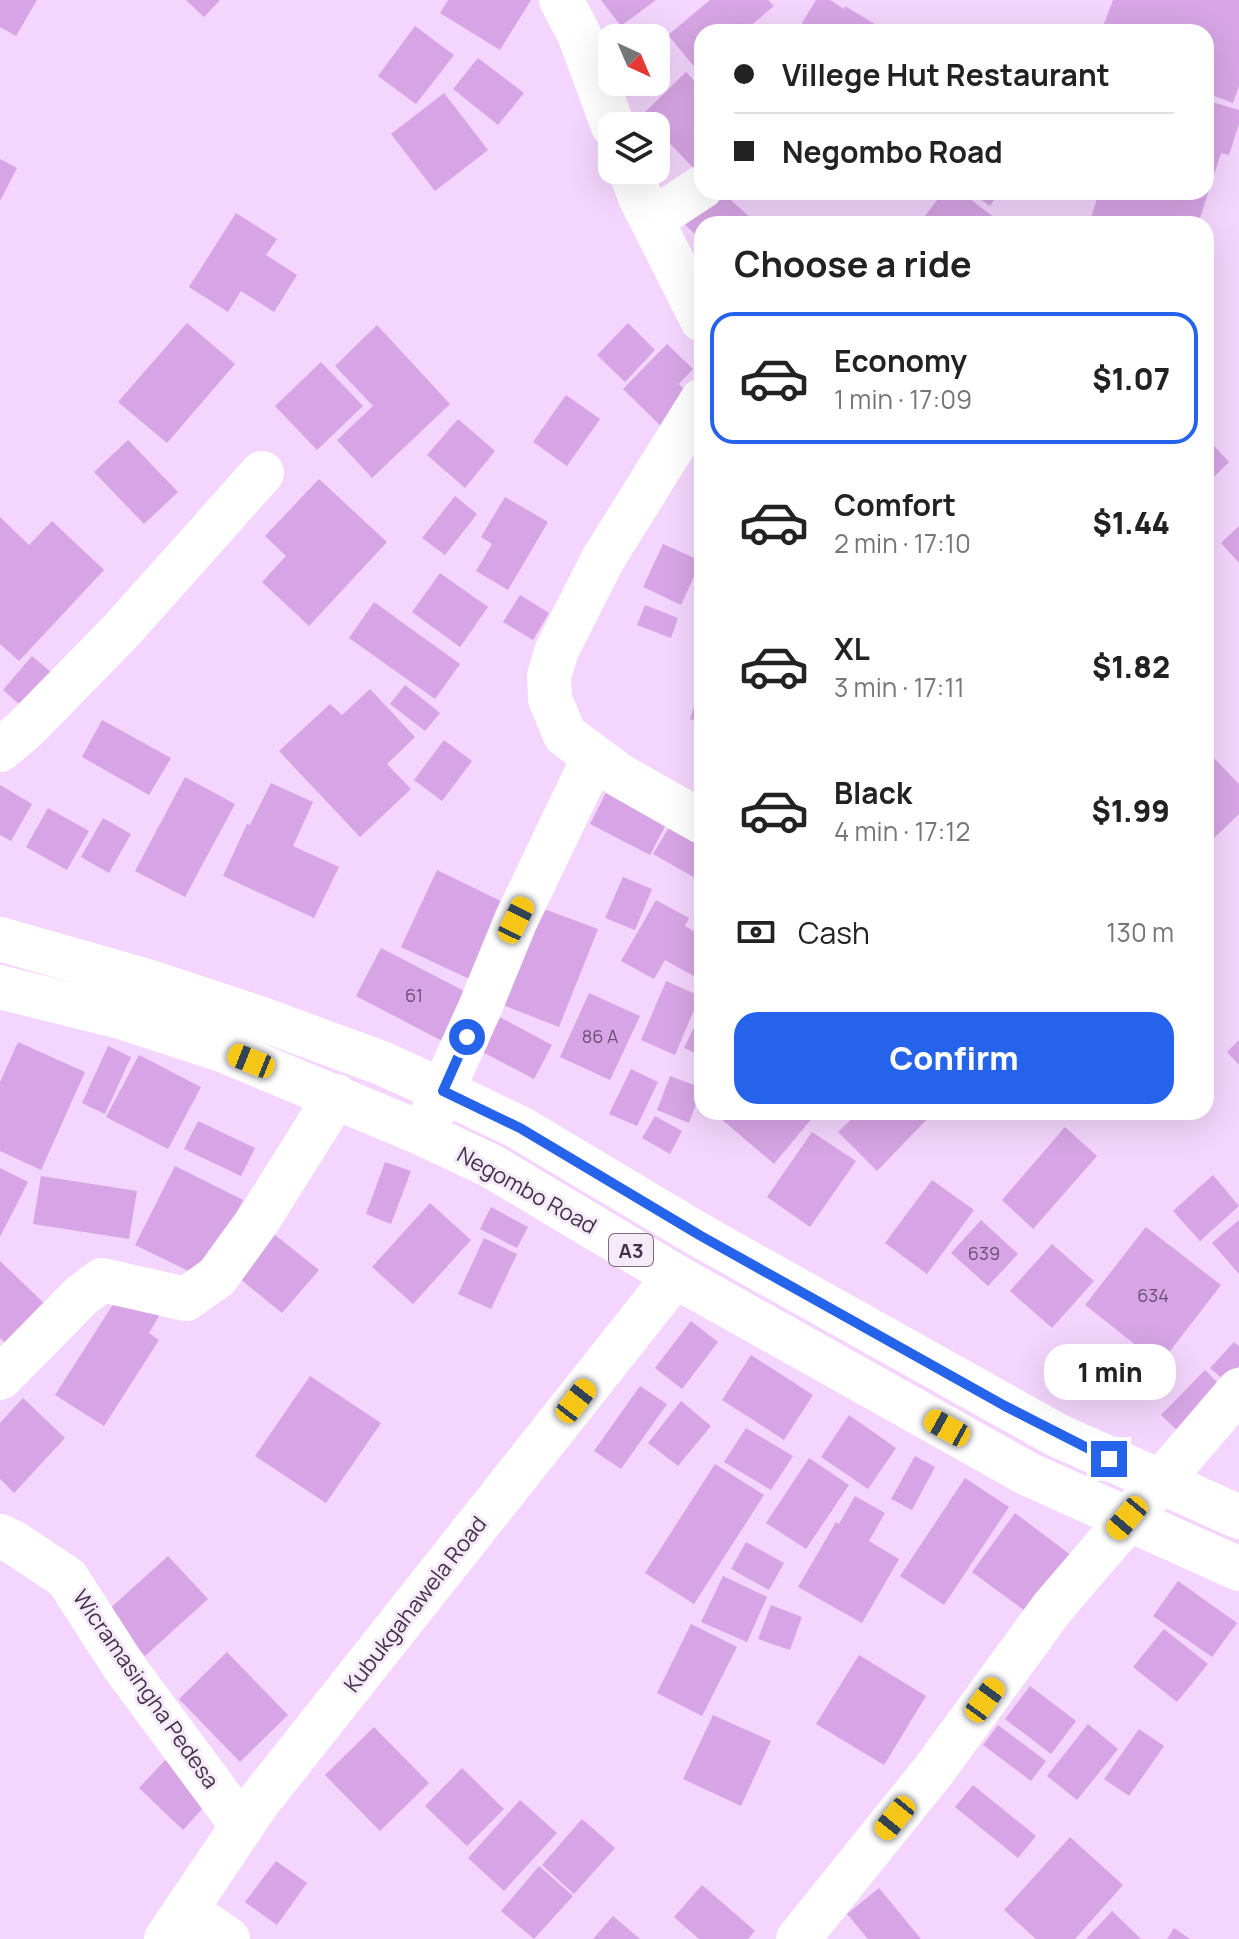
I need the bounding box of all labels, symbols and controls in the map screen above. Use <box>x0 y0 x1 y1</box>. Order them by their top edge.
north arrow <box>598 24 670 96</box>
map controls <box>598 24 670 184</box>
text: Villege Hut Restaurant <box>782 54 1110 95</box>
button: layers <box>598 112 670 184</box>
text: Negombo Road <box>782 131 1003 172</box>
text: Choose a ride <box>734 239 972 288</box>
text: Economy <box>834 340 967 381</box>
icon: car <box>738 342 810 414</box>
text: $1.07 <box>1092 358 1170 399</box>
text: 1 min · 17:09 <box>834 381 972 417</box>
text: Comfort <box>834 484 956 525</box>
icon: car <box>738 486 810 558</box>
text: $1.44 <box>1092 502 1170 543</box>
text: 2 min · 17:10 <box>834 525 971 561</box>
text: XL <box>834 628 870 669</box>
icon: car <box>738 630 810 702</box>
text: $1.82 <box>1092 646 1170 687</box>
text: 3 min · 17:11 <box>834 669 965 705</box>
text: Black <box>834 772 912 813</box>
icon: car <box>738 774 810 846</box>
text: $1.99 <box>1091 790 1170 831</box>
text: 4 min · 17:12 <box>834 813 970 849</box>
car <box>495 893 537 947</box>
icon: cash <box>734 910 778 954</box>
text: Cash <box>798 912 870 953</box>
text: 130 m <box>1106 914 1174 950</box>
house number: 61 <box>405 983 423 1007</box>
button: Confirm <box>734 1012 1174 1104</box>
route start <box>449 1019 485 1055</box>
house number: 86 A <box>582 1024 619 1048</box>
car <box>224 1041 278 1081</box>
street label: Negombo Road <box>452 1139 602 1241</box>
road number: A3 <box>609 1234 653 1266</box>
house number: 639 <box>968 1241 1000 1265</box>
house number: 634 <box>1137 1283 1169 1307</box>
callout: 1 min <box>1043 1343 1175 1399</box>
text: 1 min <box>1077 1354 1143 1390</box>
car <box>552 1375 600 1427</box>
car <box>920 1406 974 1450</box>
route end <box>1091 1441 1127 1477</box>
car <box>1102 1492 1152 1544</box>
street label: Kubukgahawela Road <box>337 1510 493 1698</box>
street label: Wicramasingha Pedesa <box>66 1584 226 1794</box>
car <box>961 1674 1009 1726</box>
car <box>871 1792 919 1844</box>

